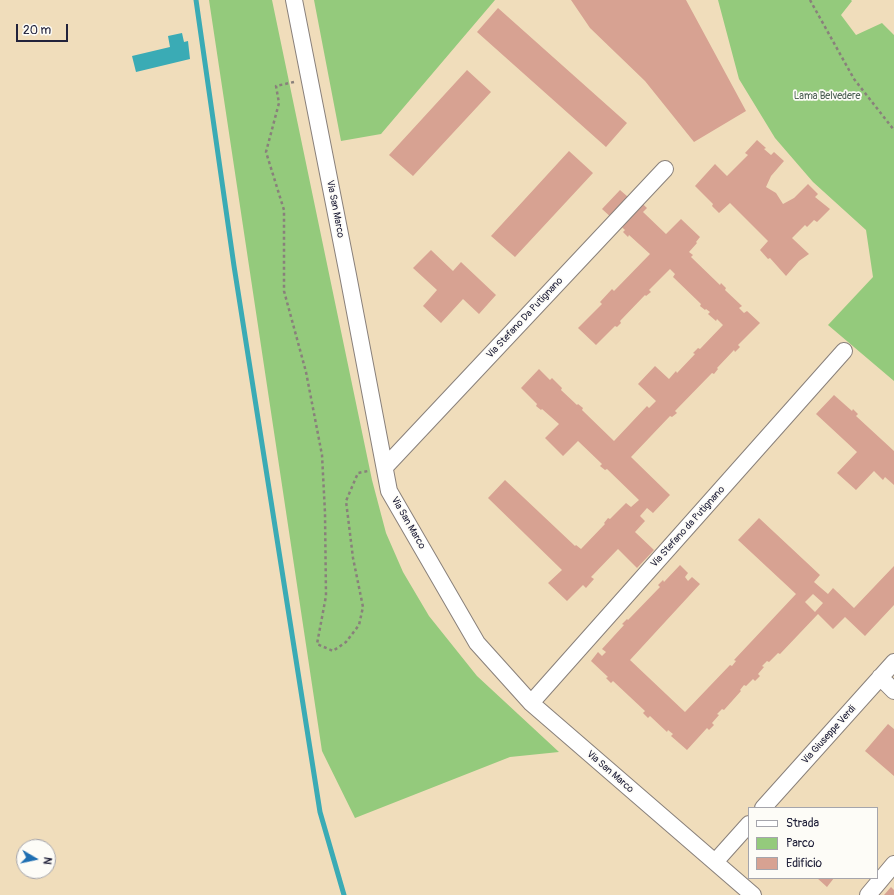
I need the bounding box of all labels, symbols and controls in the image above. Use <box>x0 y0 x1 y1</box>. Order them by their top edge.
scale bar <box>18 16 70 42</box>
text: 20 m <box>23 23 51 38</box>
park label: Lama Belvedere <box>794 90 860 102</box>
street label: Via San Marco <box>324 179 346 239</box>
street label: Via Stefano Da Putignano <box>484 275 566 361</box>
street label: Via Stefano da Putignano <box>648 484 728 570</box>
street label: Via San Marco <box>388 495 428 551</box>
street label: Via Giuseppe Verdi <box>799 703 859 767</box>
street label: Via San Marco <box>584 748 636 796</box>
legend <box>748 807 878 879</box>
text: Strada <box>786 816 819 831</box>
text: Parco <box>786 836 815 851</box>
north arrow <box>16 839 56 879</box>
text: N <box>40 856 54 865</box>
text: Edificio <box>786 856 822 871</box>

